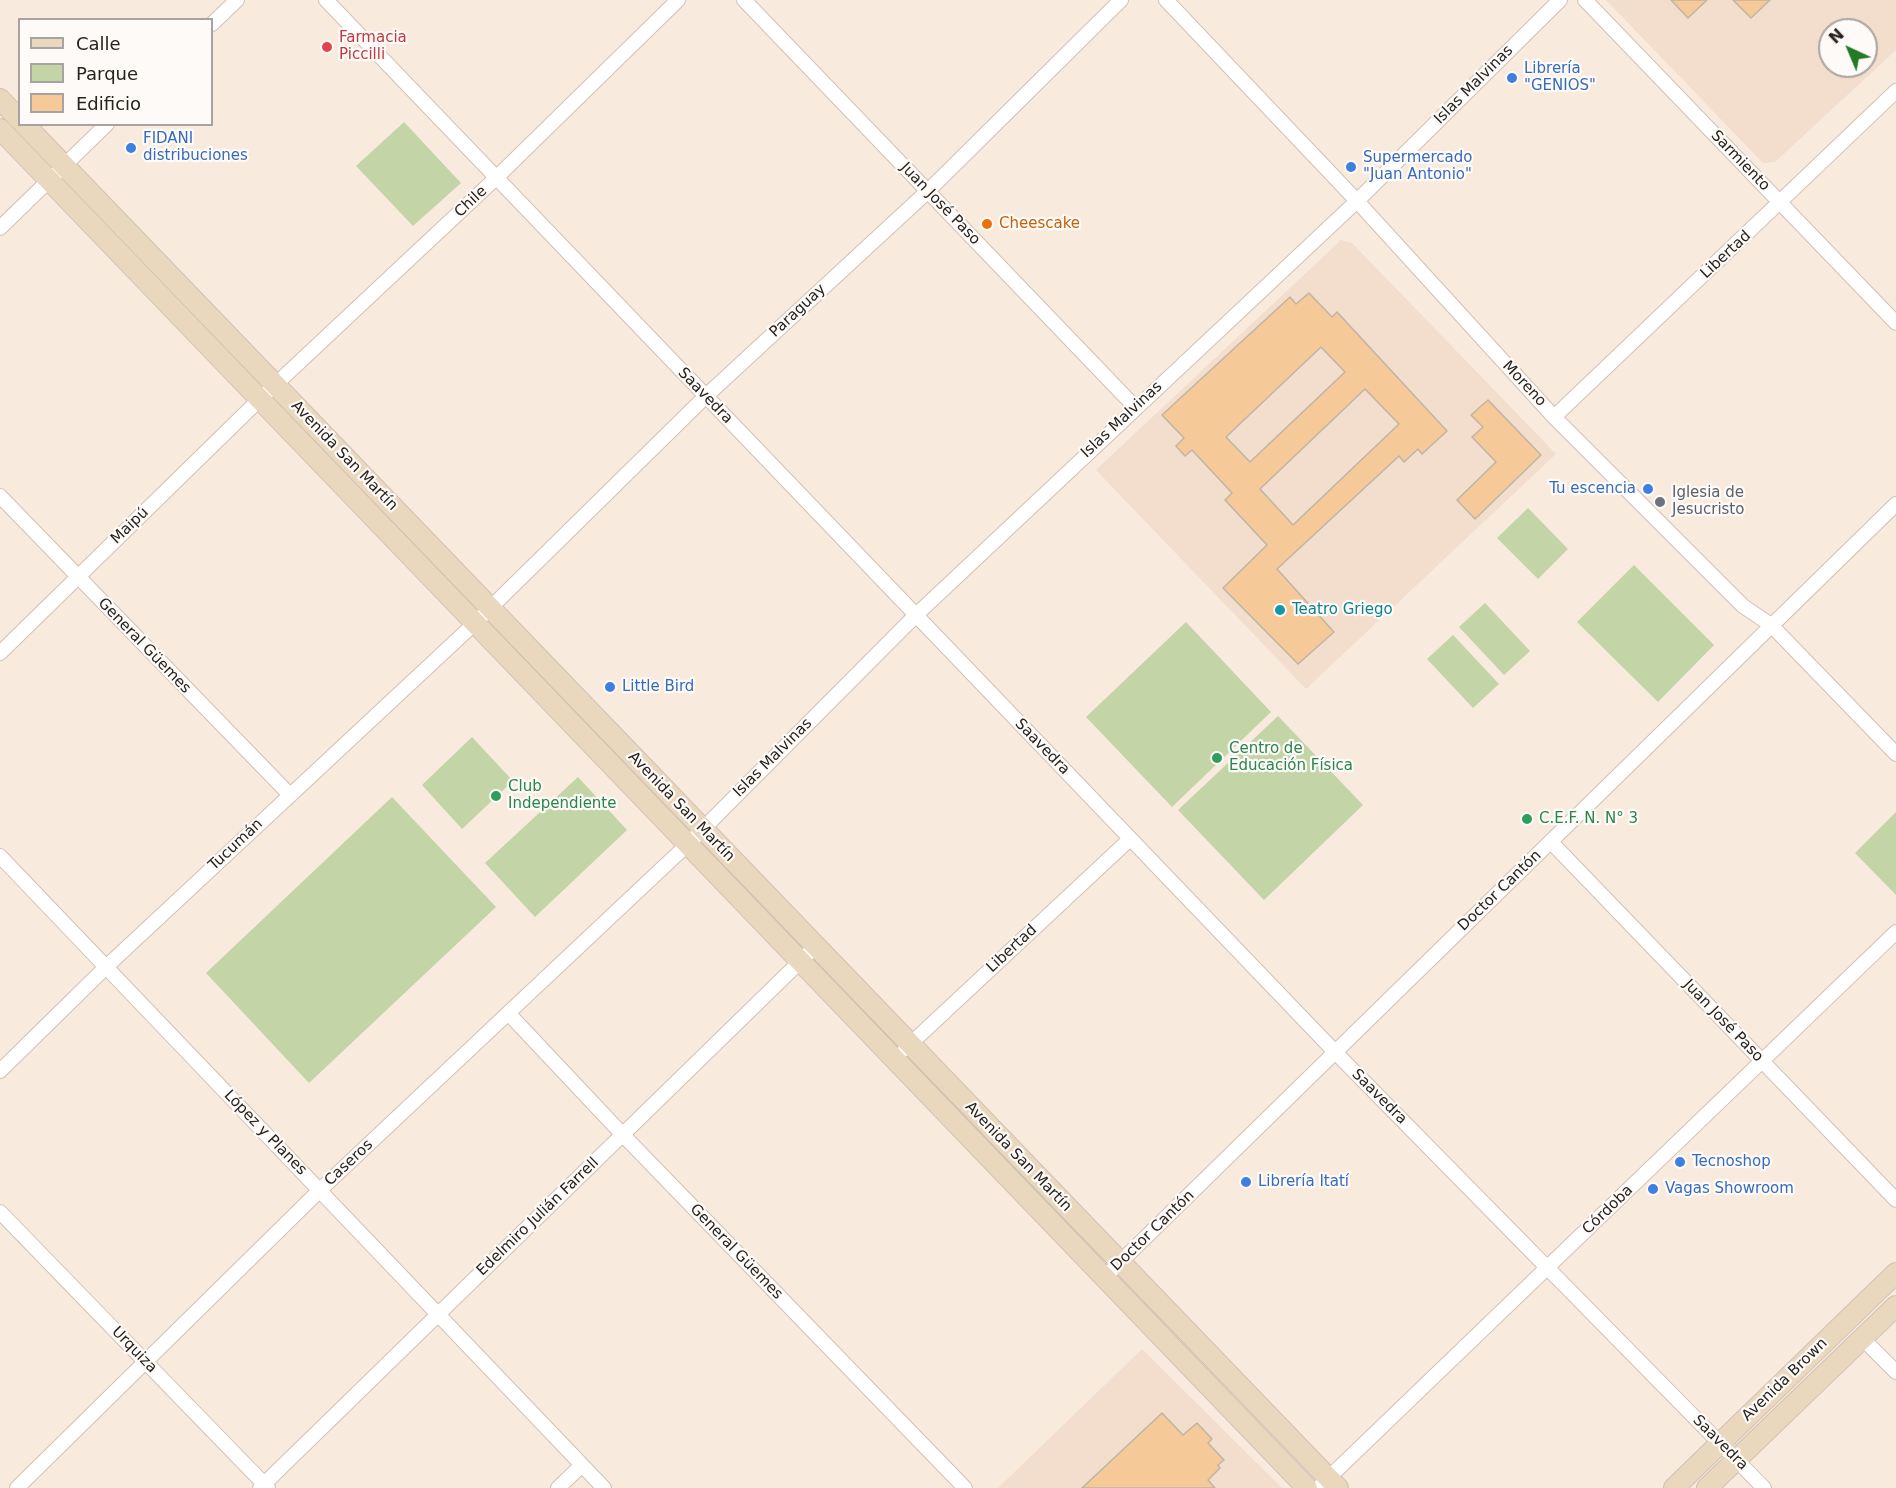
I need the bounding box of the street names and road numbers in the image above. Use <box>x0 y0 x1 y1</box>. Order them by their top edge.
street label: Islas Malvinas <box>1431 42 1517 128</box>
street label: Sarmiento <box>1707 127 1773 195</box>
street label: Juan José Paso <box>896 159 984 249</box>
street label: Chile <box>451 183 491 221</box>
street label: Libertad <box>1697 227 1755 283</box>
street label: Paraguay <box>766 281 830 341</box>
street label: Moreno <box>1498 357 1550 411</box>
street label: Saavedra <box>674 364 736 428</box>
street label: Islas Malvinas <box>1078 378 1166 462</box>
street label: Avenida San Martín <box>287 397 401 515</box>
street label: Maipú <box>107 504 153 548</box>
street label: General Güemes <box>94 594 194 698</box>
street label: Islas Malvinas <box>730 715 816 801</box>
street label: Saavedra <box>1011 715 1073 779</box>
street label: Avenida San Martín <box>624 748 738 866</box>
street label: Tucumán <box>205 815 267 875</box>
street label: Doctor Cantón <box>1455 847 1545 935</box>
street label: Libertad <box>983 921 1041 977</box>
street label: Juan José Paso <box>1679 976 1767 1066</box>
street label: Saavedra <box>1348 1066 1410 1128</box>
street label: López y Planes <box>220 1087 310 1179</box>
street label: Avenida San Martín <box>961 1098 1075 1216</box>
street label: Caseros <box>321 1136 377 1190</box>
street label: Edelmiro Julián Farrell <box>473 1154 603 1280</box>
street label: Córdoba <box>1579 1182 1637 1238</box>
street label: Doctor Cantón <box>1108 1187 1198 1275</box>
street label: General Güemes <box>686 1200 786 1304</box>
street label: Urquiza <box>108 1323 160 1377</box>
street label: Avenida Brown <box>1739 1335 1831 1425</box>
street label: Saavedra <box>1689 1412 1751 1474</box>

